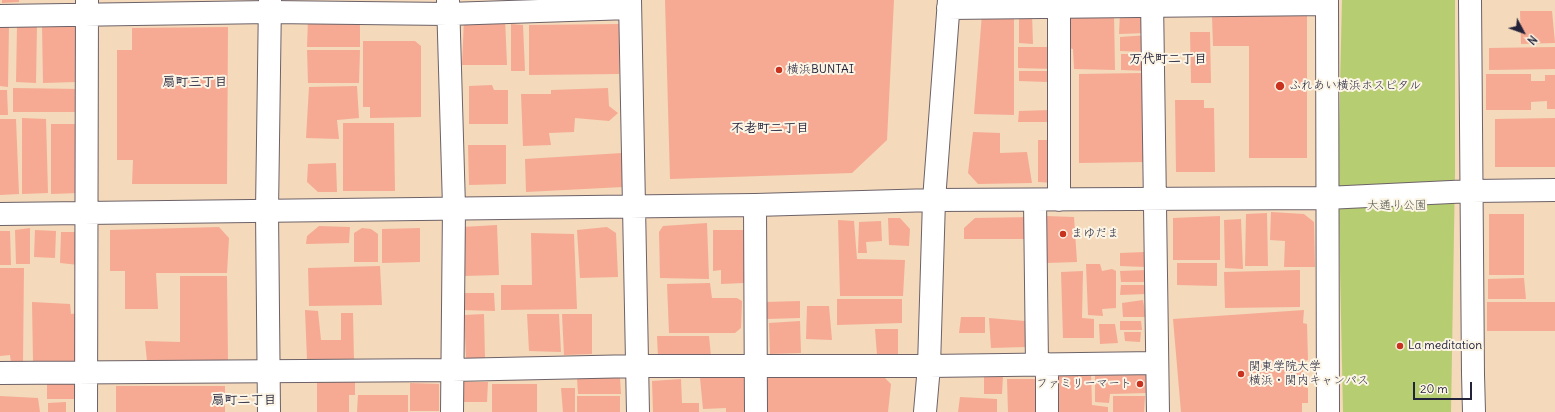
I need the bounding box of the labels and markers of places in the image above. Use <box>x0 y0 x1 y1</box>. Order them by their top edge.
place label: 横浜BUNTAI <box>787 63 854 77</box>
marker: 横浜BUNTAI <box>774 65 784 75</box>
place label: ふれあい横浜ホスピタル <box>1289 79 1421 93</box>
marker: ふれあい横浜ホスピタル <box>1274 80 1286 92</box>
place label: まゆだま <box>1071 227 1119 241</box>
marker: まゆだま <box>1058 229 1068 239</box>
place label: La meditation <box>1408 339 1482 353</box>
marker: La meditation <box>1395 341 1405 351</box>
place label: 関東学院大学 横浜・関内キャンパス <box>1249 360 1369 388</box>
marker: 関東学院大学 横浜・関内キャンパス <box>1236 369 1246 379</box>
place label: ファミリーマート <box>1036 377 1132 391</box>
marker: ファミリーマート <box>1135 379 1145 389</box>

